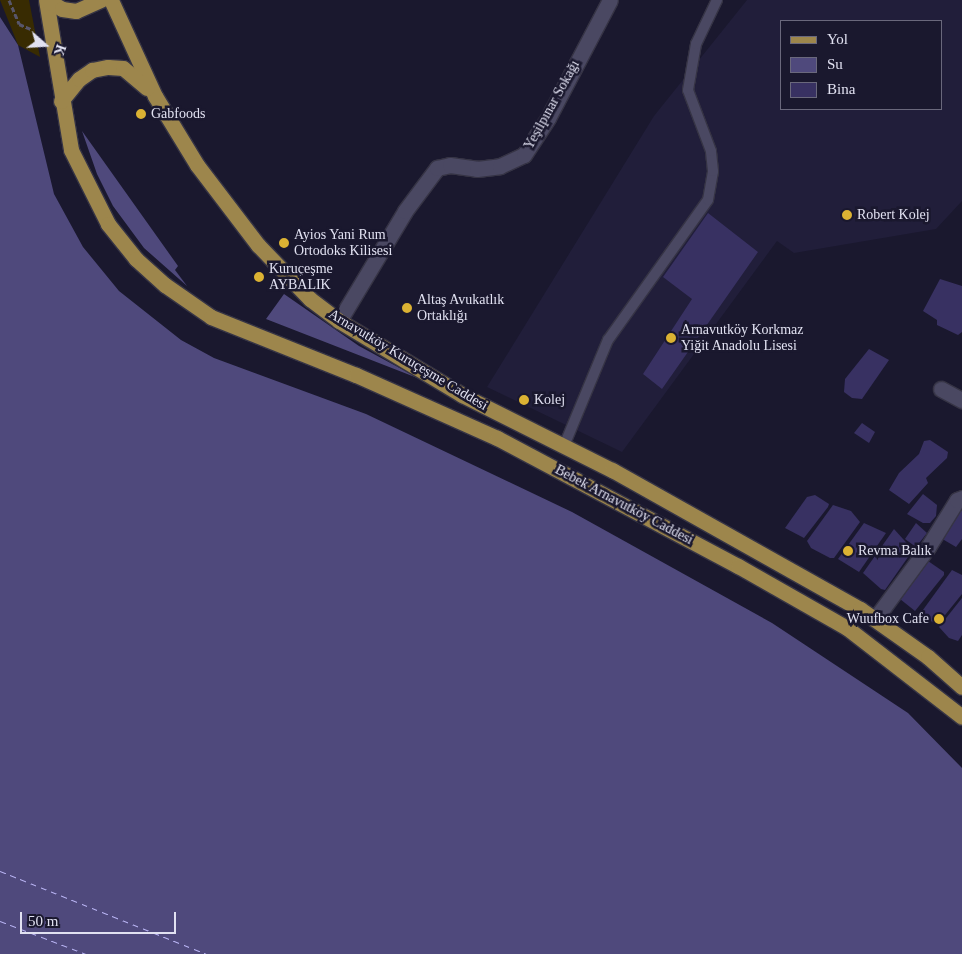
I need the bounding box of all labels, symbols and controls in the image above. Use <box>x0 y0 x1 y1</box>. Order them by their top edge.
north arrow <box>20 20 70 70</box>
legend <box>780 20 942 110</box>
text: Yol <box>827 31 848 47</box>
text: K <box>51 42 69 58</box>
text: Su <box>827 56 843 72</box>
street label: Yeşilpınar Sokağı <box>521 58 583 152</box>
text: Bina <box>827 81 855 97</box>
place label: Gabfoods <box>151 106 205 122</box>
marker: Gabfoods <box>135 108 147 120</box>
place label: Robert Kolej <box>857 207 930 223</box>
marker: Robert Kolej <box>841 209 853 221</box>
place label: Ayios Yani Rum Ortodoks Kilisesi <box>294 227 392 260</box>
marker: Ayios Yani Rum Ortodoks Kilisesi <box>278 237 290 249</box>
place label: Kuruçeşme AYBALIK <box>269 261 333 294</box>
marker: Kuruçeşme AYBALIK <box>253 271 265 283</box>
place label: Altaş Avukatlık Ortaklığı <box>417 292 505 324</box>
marker: Altaş Avukatlık Ortaklığı <box>401 302 413 314</box>
street label: Arnavutköy Kuruçeşme Caddesi <box>325 306 491 414</box>
place label: Arnavutköy Korkmaz Yiğit Anadolu Lisesi <box>681 322 803 354</box>
marker: Arnavutköy Korkmaz Yiğit Anadolu Lisesi <box>665 332 677 344</box>
place label: Kolej <box>534 392 565 408</box>
marker: Kolej <box>518 394 530 406</box>
street label: Bebek Arnavutköy Caddesi <box>552 461 696 549</box>
place label: Revma Balık <box>858 543 931 559</box>
marker: Revma Balık <box>842 545 854 557</box>
place label: Wuufbox Cafe <box>847 611 929 627</box>
marker: Wuufbox Cafe <box>933 613 945 625</box>
scale bar <box>22 902 179 934</box>
text: 50 m <box>28 913 58 929</box>

